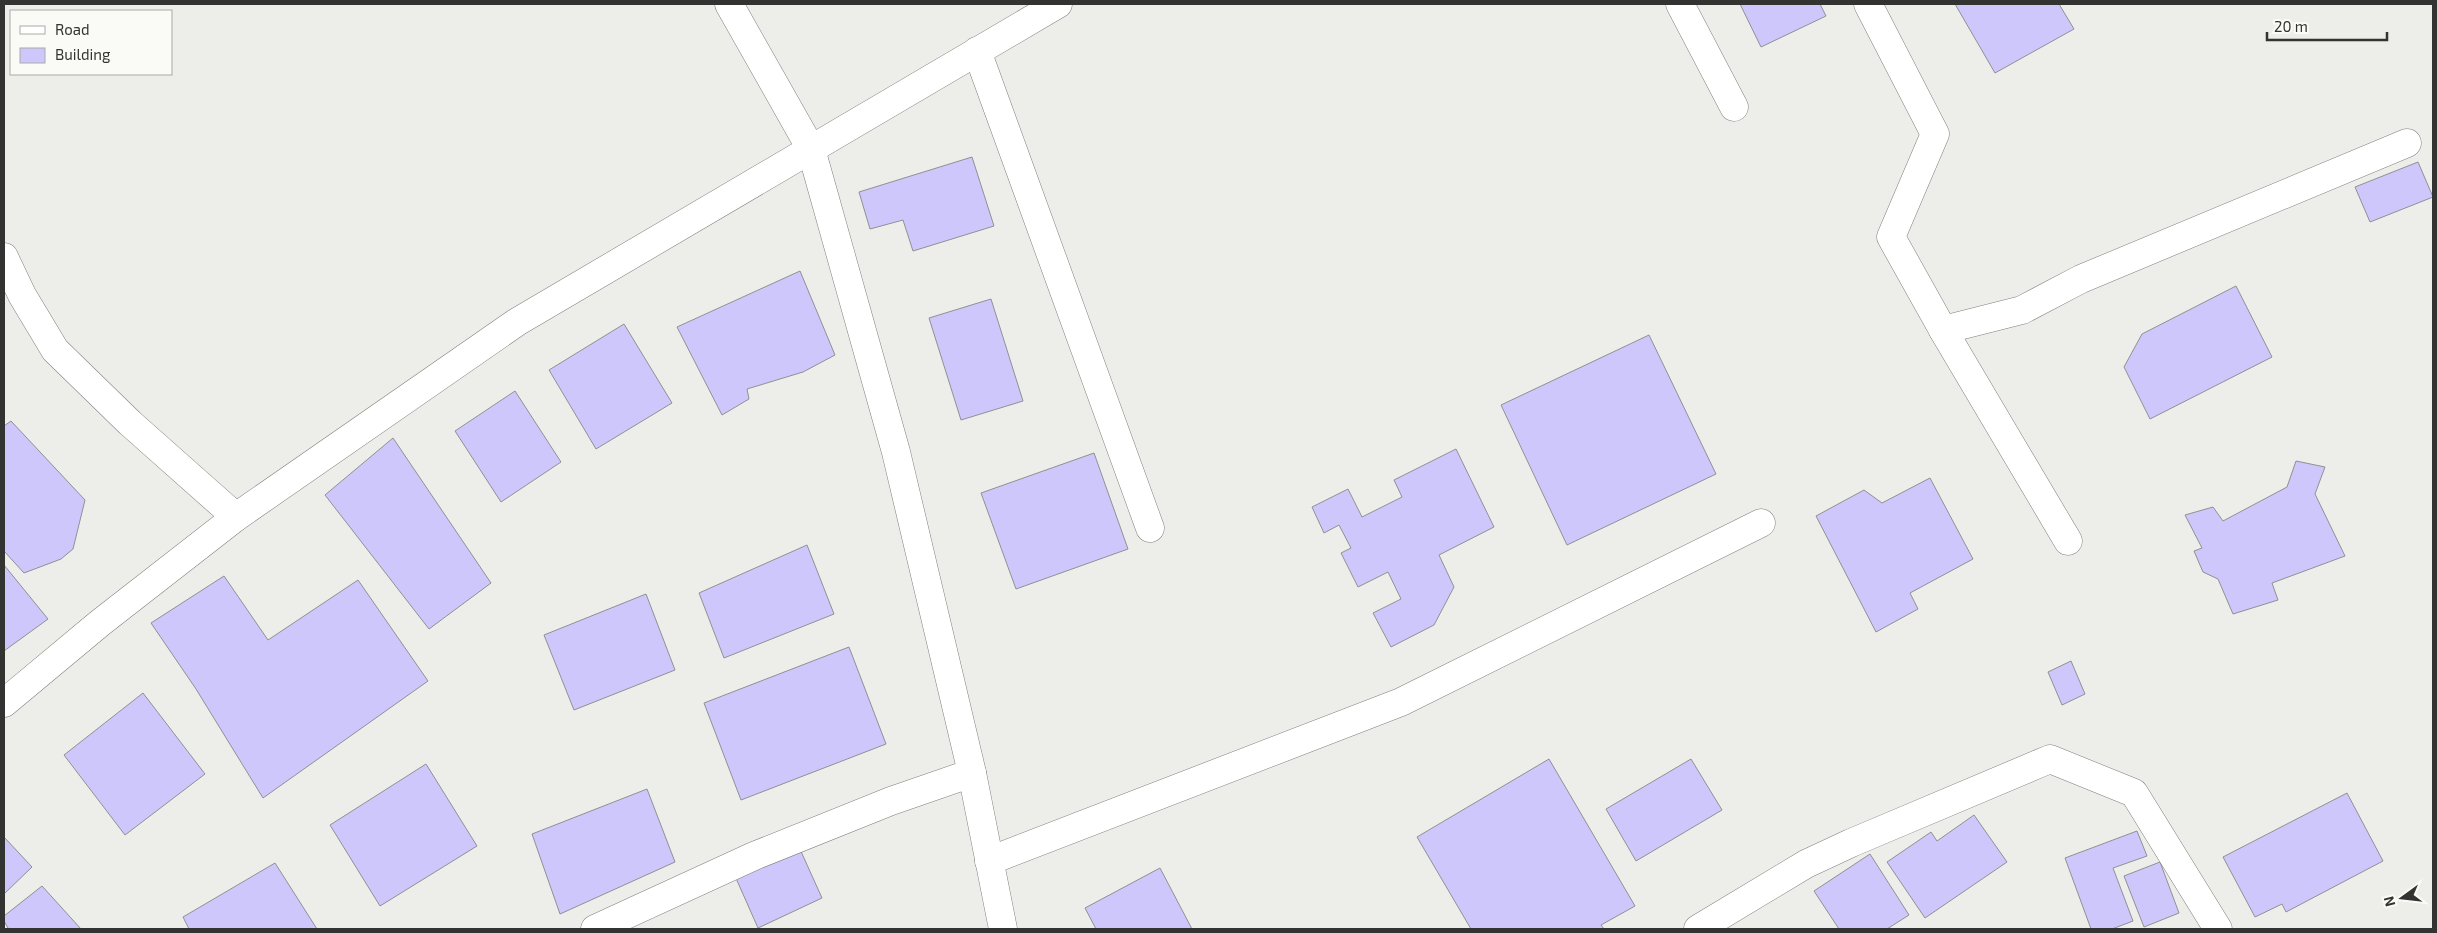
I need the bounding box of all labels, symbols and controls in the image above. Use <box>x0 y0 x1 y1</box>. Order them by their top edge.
legend <box>10 10 172 75</box>
scale bar <box>2267 10 2387 42</box>
text: 20 m <box>2274 17 2308 35</box>
text: Road <box>55 20 90 38</box>
text: Building <box>55 45 111 63</box>
north arrow <box>2377 873 2427 923</box>
text: N <box>2379 894 2398 909</box>

